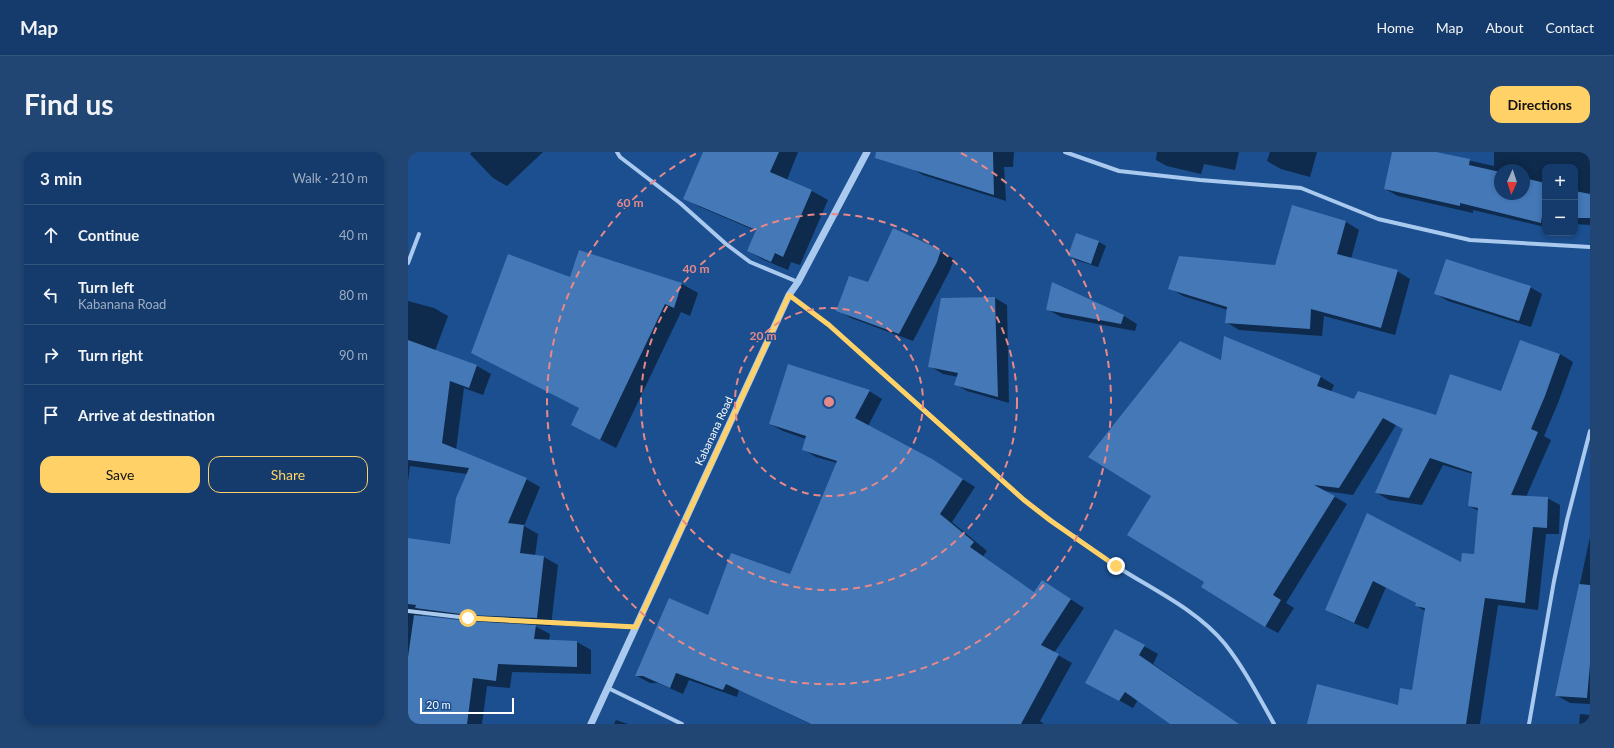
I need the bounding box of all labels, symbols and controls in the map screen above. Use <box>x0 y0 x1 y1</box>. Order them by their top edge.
text: Map <box>20 16 58 39</box>
text: Home <box>1376 19 1414 36</box>
text: Map <box>1436 19 1463 36</box>
text: About <box>1485 19 1523 36</box>
text: Contact <box>1545 19 1594 36</box>
button: Directions <box>1490 86 1590 123</box>
text: Find us <box>24 87 114 121</box>
north arrow <box>1494 164 1530 200</box>
map controls <box>1542 164 1578 236</box>
button: + <box>1542 164 1578 200</box>
text: 3 min <box>40 168 82 189</box>
text: Walk · 210 m <box>292 170 368 186</box>
text: 60 m <box>617 195 643 210</box>
button: − <box>1542 200 1578 236</box>
icon: ahead <box>40 224 62 246</box>
text: Continue <box>78 226 139 244</box>
text: 40 m <box>339 227 368 243</box>
text: 40 m <box>683 261 709 276</box>
text: Turn left <box>78 278 134 296</box>
icon: left <box>40 284 62 306</box>
text: 80 m <box>339 287 368 303</box>
text: Kabanana Road <box>78 296 166 312</box>
text: 20 m <box>750 328 776 343</box>
icon: right <box>40 344 62 366</box>
text: Turn right <box>78 346 143 364</box>
text: 90 m <box>339 347 368 363</box>
street label: Kabanana Road <box>692 394 735 467</box>
centre of rings <box>822 395 836 409</box>
icon: arrive <box>40 404 62 426</box>
text: Arrive at destination <box>78 406 215 424</box>
button: Save <box>40 456 200 493</box>
button: Share <box>208 456 368 493</box>
route end <box>1107 557 1125 575</box>
route start <box>459 609 477 627</box>
scale bar <box>420 696 514 715</box>
text: 20 m <box>426 698 451 711</box>

